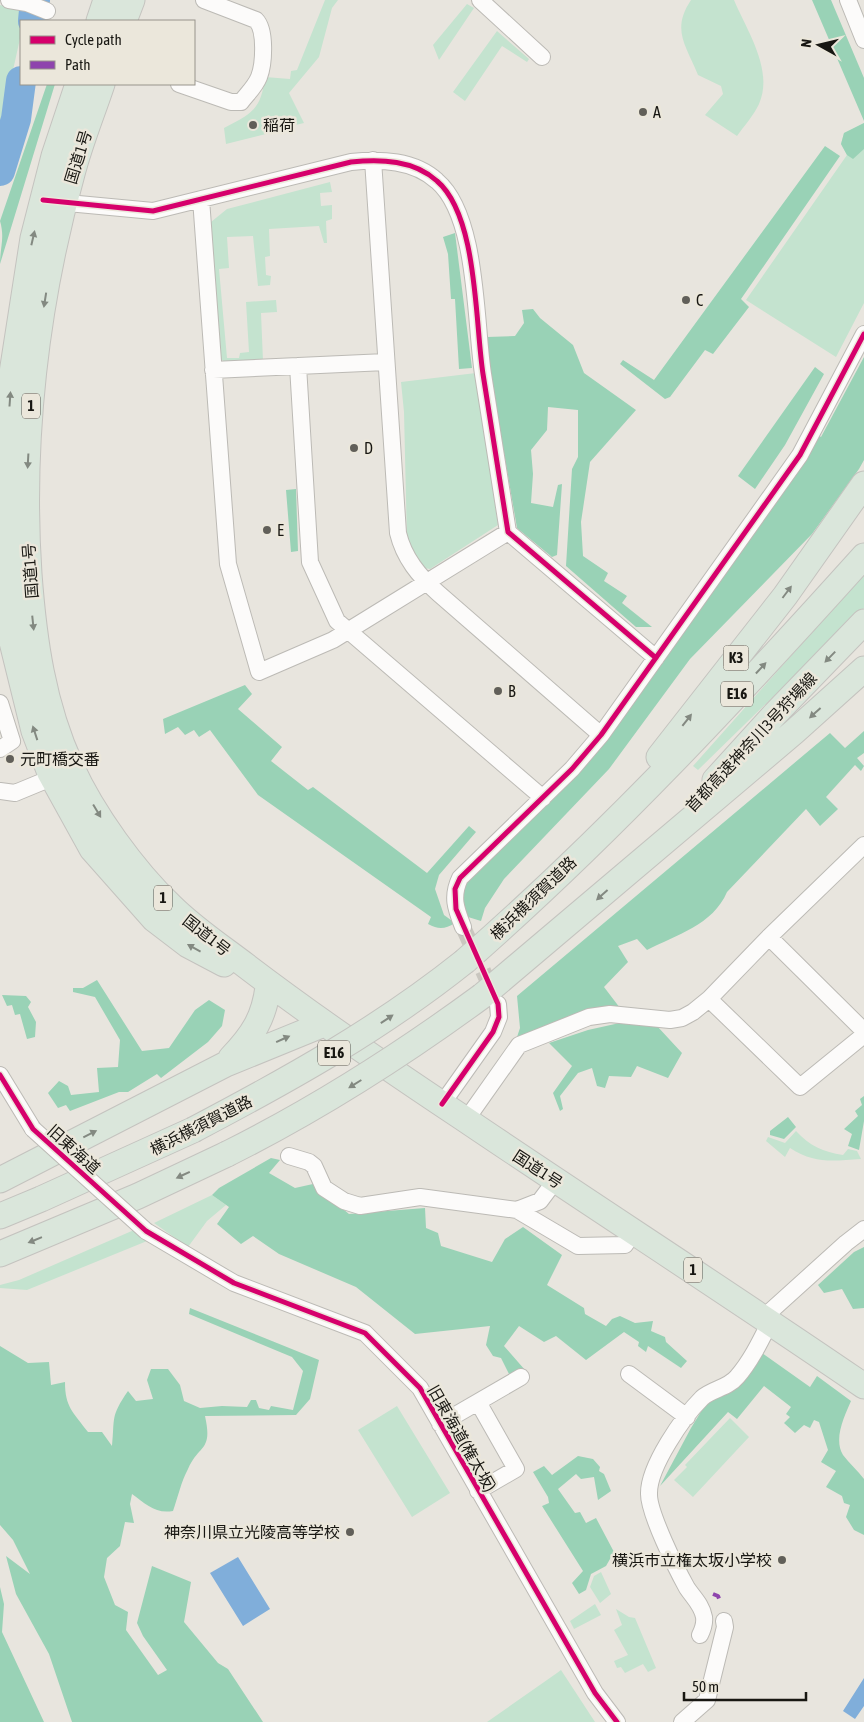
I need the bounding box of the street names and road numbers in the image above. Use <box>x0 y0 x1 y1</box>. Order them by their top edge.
street label: 国道1号 <box>61 128 95 186</box>
road number: 1 <box>22 394 40 418</box>
street label: 国道1号 <box>19 543 41 599</box>
road number: K3 <box>724 646 748 670</box>
street label: 首都高速神奈川3号狩場線 <box>682 669 820 815</box>
road number: E16 <box>721 682 753 706</box>
street label: 横浜横須賀道路 <box>486 853 580 943</box>
road number: 1 <box>154 886 172 910</box>
street label: 国道1号 <box>180 911 234 959</box>
road number: E16 <box>318 1040 350 1066</box>
street label: 横浜横須賀道路 <box>147 1092 255 1158</box>
street label: 旧東海道 <box>44 1121 104 1177</box>
street label: 国道1号 <box>510 1146 566 1192</box>
road number: 1 <box>684 1258 702 1282</box>
street label: 旧東海道(権太坂) <box>423 1382 500 1495</box>

